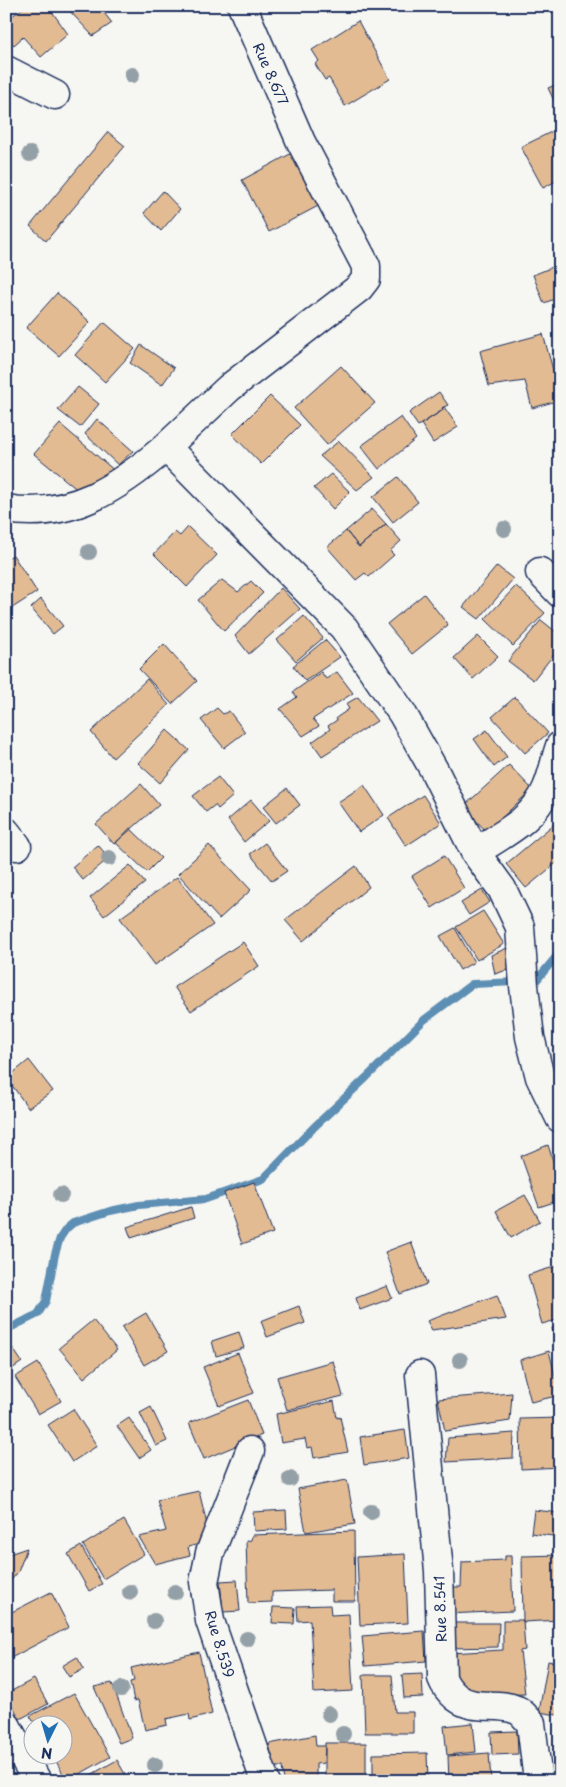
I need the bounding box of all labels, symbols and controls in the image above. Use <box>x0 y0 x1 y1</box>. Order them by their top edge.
street label: Rue 8.677 <box>248 39 294 109</box>
street label: Rue 8.541 <box>428 1575 452 1643</box>
street label: Rue 8.539 <box>200 1608 240 1680</box>
north arrow <box>22 1714 72 1764</box>
text: N <box>40 1743 53 1764</box>

